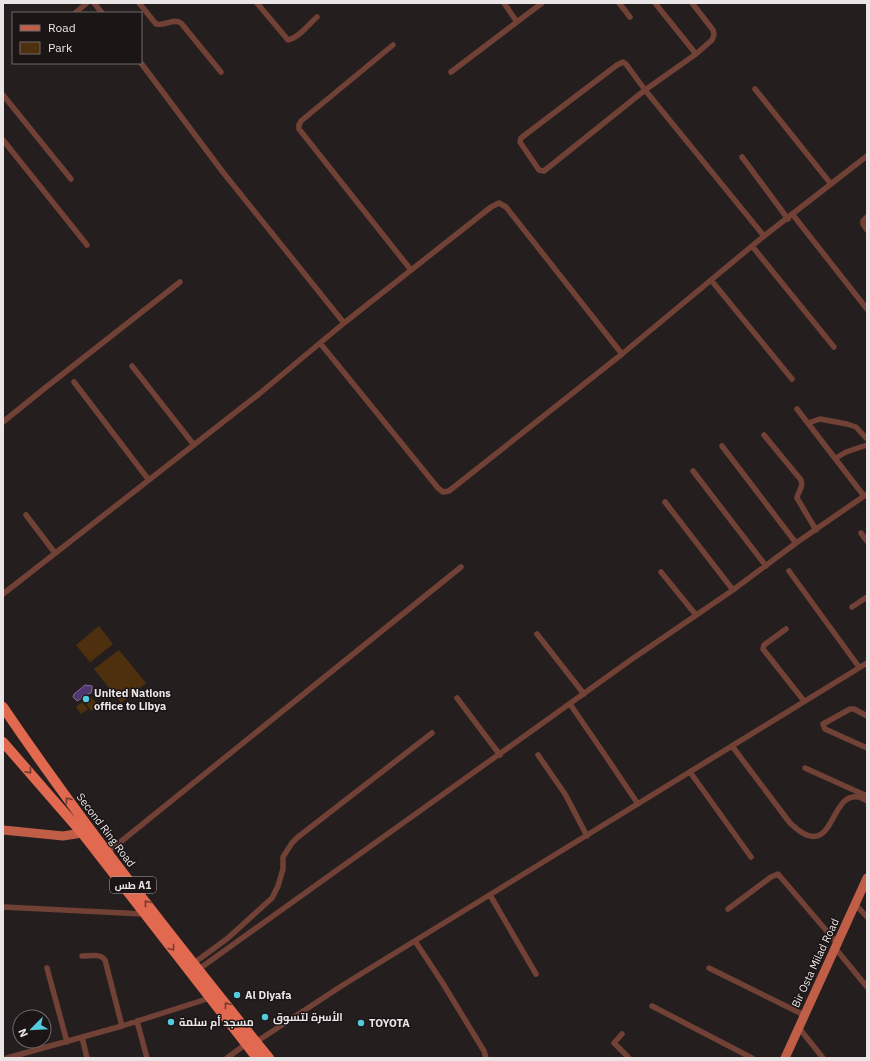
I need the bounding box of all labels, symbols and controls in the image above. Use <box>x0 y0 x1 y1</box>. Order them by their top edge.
legend <box>12 12 142 64</box>
text: Road <box>48 20 76 35</box>
text: Park <box>48 40 73 55</box>
place label: United Nations office to Libya <box>94 686 171 713</box>
marker: United Nations office to Libya <box>81 694 91 704</box>
one-way arrow <box>24 766 31 774</box>
street label: Second Ring Road <box>74 790 138 870</box>
one-way arrow <box>66 797 73 804</box>
road number: طس A1 <box>110 877 156 893</box>
one-way arrow <box>145 900 152 907</box>
street label: Bir Osta Milad Road <box>788 916 842 1010</box>
one-way arrow <box>167 944 174 951</box>
place label: Al Diyafa <box>245 988 292 1002</box>
marker: Al Diyafa <box>232 990 242 1000</box>
one-way arrow <box>225 1003 232 1010</box>
north arrow <box>12 1009 52 1049</box>
place label: الأسرة لتسوق <box>273 1010 343 1025</box>
marker: الأسرة لتسوق <box>260 1012 270 1022</box>
place label: مسجد أم سلمة <box>179 1015 254 1030</box>
place label: TOYOTA <box>369 1016 410 1030</box>
marker: مسجد أم سلمة <box>166 1017 176 1027</box>
marker: TOYOTA <box>356 1018 366 1028</box>
text: N <box>15 1027 31 1040</box>

